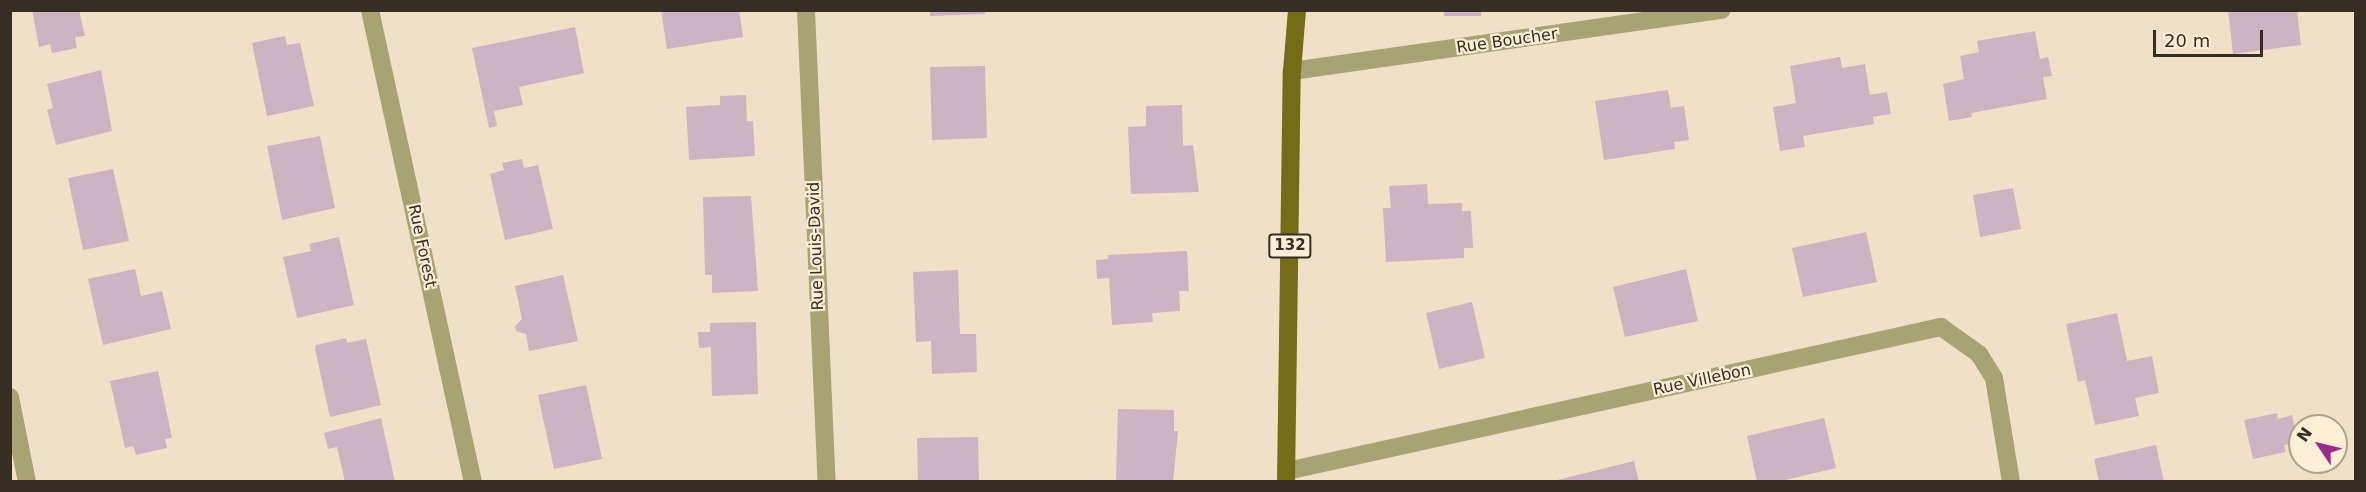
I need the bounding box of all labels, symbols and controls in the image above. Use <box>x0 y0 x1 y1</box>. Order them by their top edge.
scale bar <box>2156 18 2266 56</box>
street label: Rue Boucher <box>1455 24 1559 58</box>
text: 20 m <box>2164 30 2210 51</box>
street label: Rue Louis-David <box>804 181 828 311</box>
street label: Rue Forest <box>404 203 440 289</box>
road number: 132 <box>1268 234 1312 258</box>
street label: Rue Villebon <box>1651 360 1753 400</box>
north arrow <box>2288 414 2348 474</box>
text: N <box>2293 424 2316 445</box>

